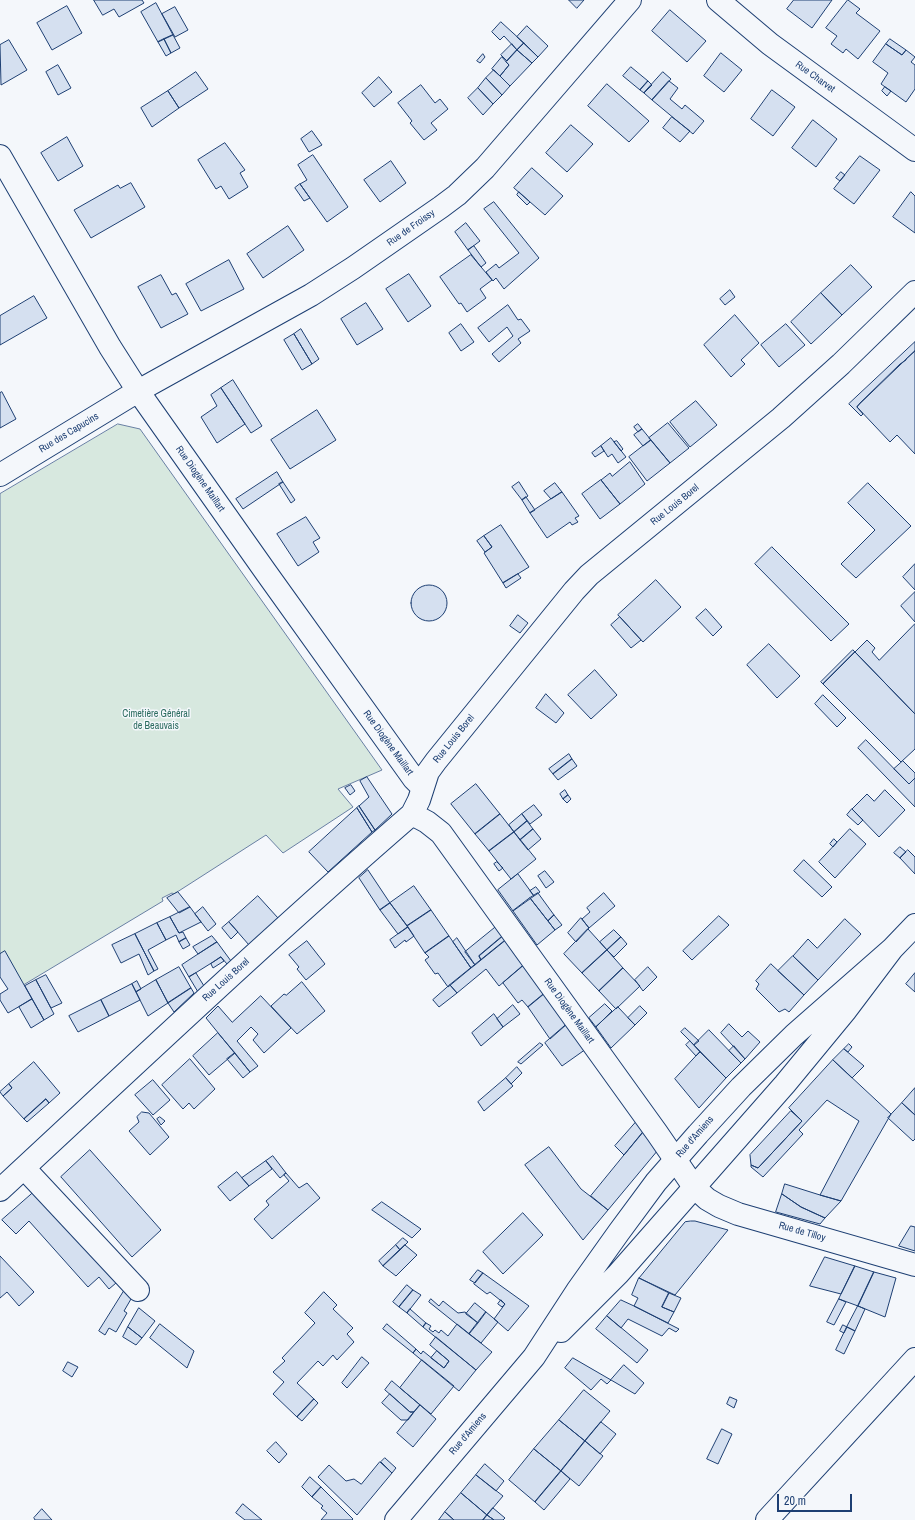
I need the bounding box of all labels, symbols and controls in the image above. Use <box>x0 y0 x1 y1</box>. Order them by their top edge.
street label: Rue Charvet <box>793 59 837 95</box>
street label: Rue de Froissy <box>385 207 437 249</box>
street label: Rue des Capucins <box>37 410 101 456</box>
street label: Rue Diogène Maillart <box>173 444 227 514</box>
street label: Rue Louis Borel <box>648 482 702 528</box>
park label: Cimetière Général de Beauvais <box>122 708 190 732</box>
street label: Rue Diogène Maillart <box>360 708 416 778</box>
street label: Rue Louis Borel <box>431 712 477 766</box>
street label: Rue Louis Borel <box>200 956 252 1004</box>
street label: Rue Diogène Maillart <box>541 976 597 1046</box>
street label: Rue d'Amiens <box>674 1114 716 1160</box>
street label: Rue de Tilloy <box>777 1220 827 1244</box>
street label: Rue d'Amiens <box>447 1411 489 1457</box>
scale bar <box>779 1486 854 1512</box>
text: 20 m <box>784 1493 806 1509</box>

